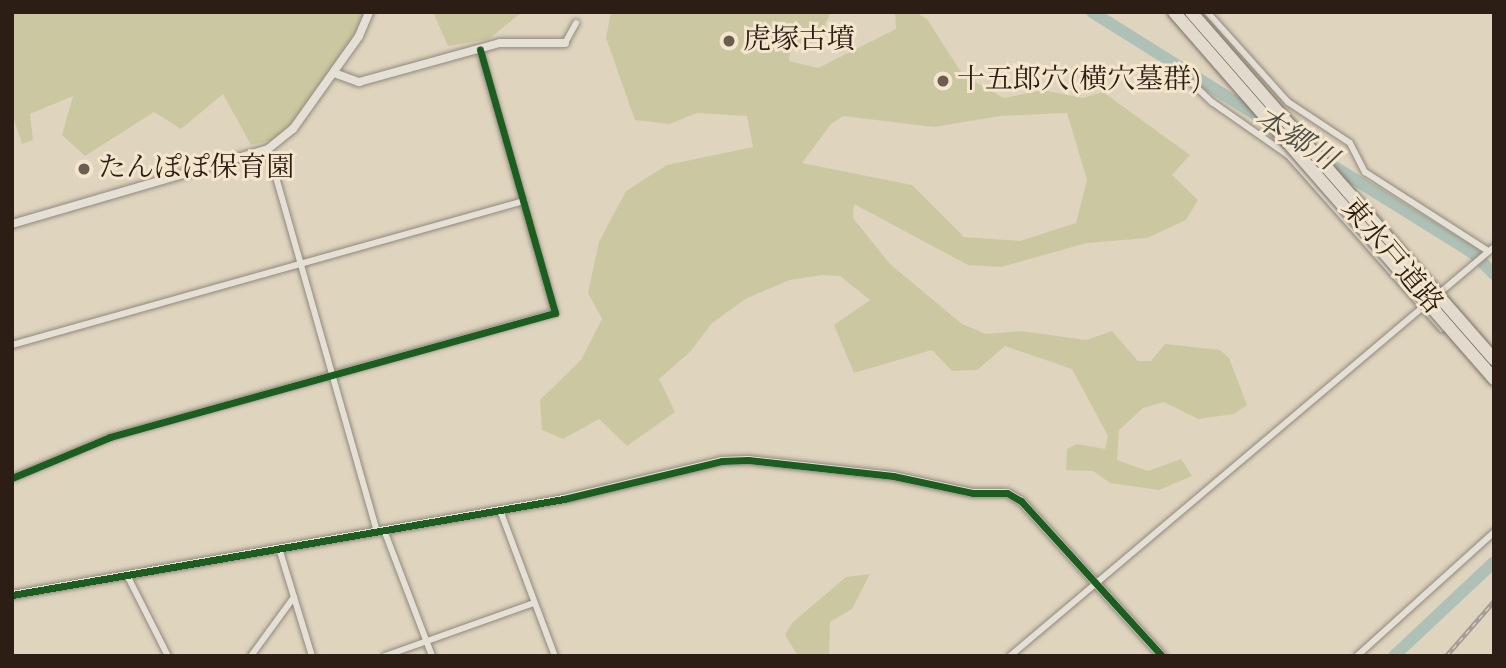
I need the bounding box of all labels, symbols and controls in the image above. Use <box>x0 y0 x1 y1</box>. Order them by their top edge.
place label: 虎塚古墳 <box>743 24 855 58</box>
marker: 虎塚古墳 <box>721 33 737 49</box>
place label: 十五郎穴(横穴墓群) <box>957 64 1202 98</box>
marker: 十五郎穴(横穴墓群) <box>935 73 951 89</box>
water label: 本郷川 <box>1247 101 1343 179</box>
place label: たんぽぽ保育園 <box>98 152 294 186</box>
marker: たんぽぽ保育園 <box>76 161 92 177</box>
street label: 東水戸道路 <box>1333 193 1449 321</box>

